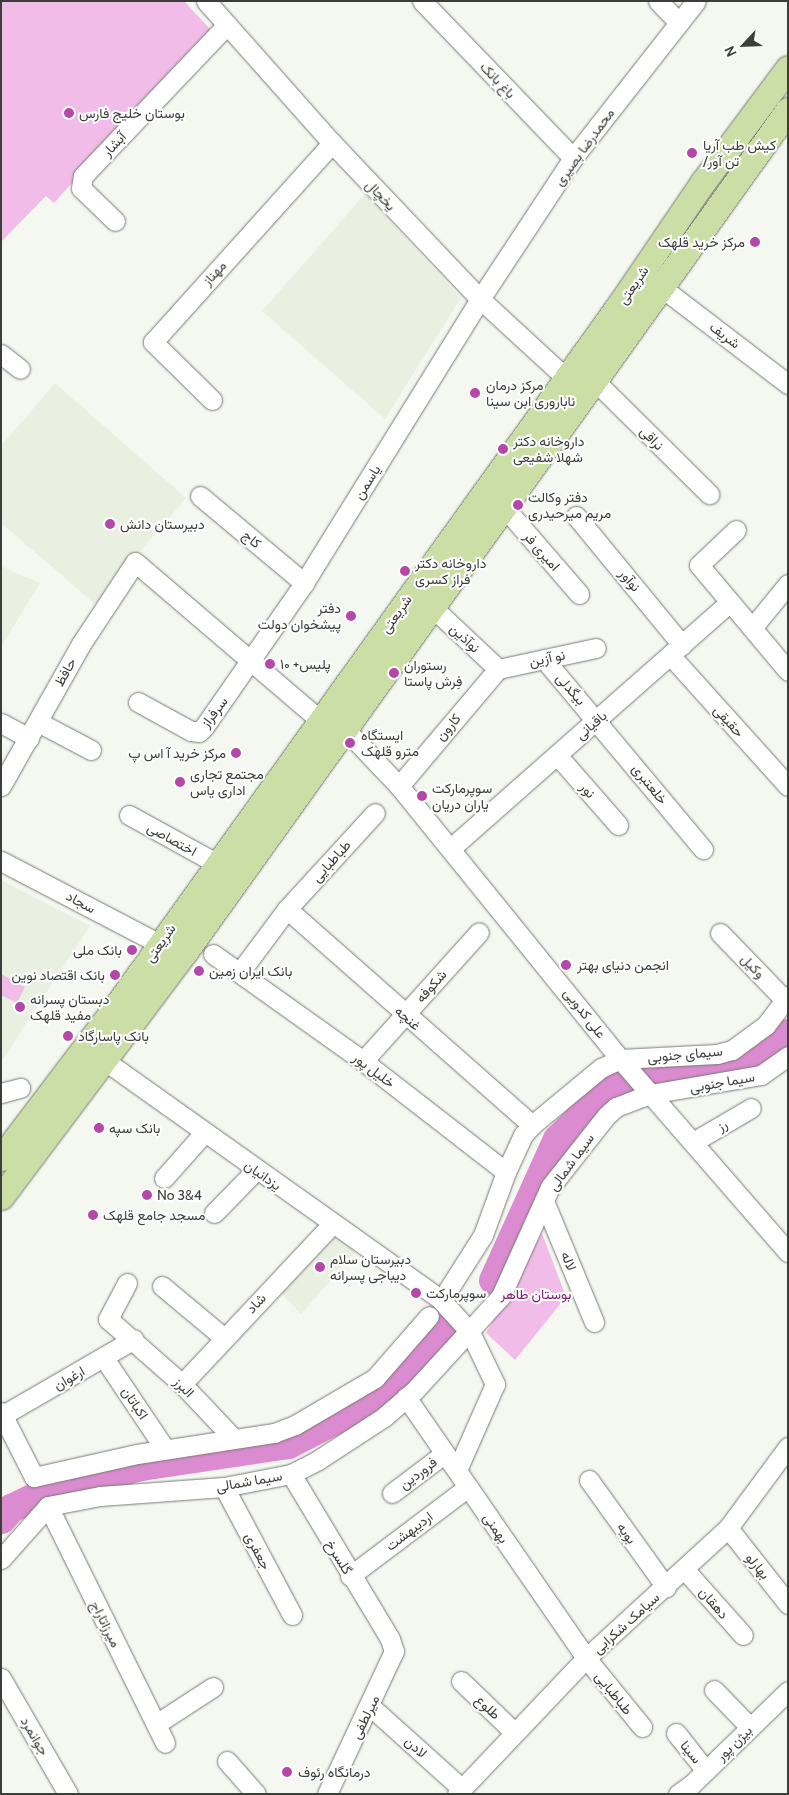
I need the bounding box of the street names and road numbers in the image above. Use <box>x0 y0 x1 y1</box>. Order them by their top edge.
street label: باغ بانک <box>477 58 519 102</box>
street label: محمدرضا بصیری <box>550 105 618 189</box>
street label: آبشار <box>98 128 130 160</box>
street label: یخچال <box>363 176 399 214</box>
street label: مهناز <box>198 257 230 289</box>
street label: شریعتی <box>614 263 652 307</box>
street label: شریف <box>706 318 744 352</box>
street label: نراقی <box>636 422 668 454</box>
street label: یاسمن <box>350 462 384 502</box>
street label: کاج <box>239 526 265 552</box>
street label: امیری فر <box>520 528 564 574</box>
street label: نوآور <box>616 565 644 595</box>
street label: شریعتی <box>377 592 415 636</box>
street label: نوآذین <box>446 620 484 656</box>
street label: نو آزین <box>527 646 567 670</box>
street label: حافظ <box>50 655 80 689</box>
street label: بیگدلی <box>553 670 589 708</box>
street label: سرفراز <box>197 693 231 731</box>
street label: حقیقی <box>710 701 748 741</box>
street label: باقیانی <box>572 707 610 743</box>
street label: کارون <box>432 710 464 744</box>
street label: خلعتبری <box>629 760 671 808</box>
street label: نور <box>577 779 599 801</box>
street label: اختصاصی <box>144 819 200 859</box>
street label: طباطبایی <box>308 837 354 885</box>
street label: سجاد <box>63 887 99 917</box>
street label: شریعتی <box>141 921 179 965</box>
street label: وکیل <box>737 950 769 982</box>
street label: شکوفه <box>412 966 450 1006</box>
street label: علی کدویی <box>560 984 610 1042</box>
street label: غنچه <box>392 1002 424 1034</box>
street label: سیمای جنوبی <box>647 1042 723 1066</box>
street label: خلیل‌ پور <box>350 1049 398 1091</box>
street label: سیما جنوبی <box>688 1068 756 1096</box>
street label: رز <box>714 1115 730 1135</box>
street label: سیما شمالی <box>545 1130 597 1194</box>
street label: یزدانیان <box>241 1156 285 1194</box>
street label: لاله <box>558 1249 580 1273</box>
street label: شاد <box>243 1289 269 1317</box>
street label: ارغوان <box>50 1362 88 1394</box>
street label: البرز <box>170 1373 198 1401</box>
street label: اکباتان <box>118 1383 152 1423</box>
street label: فروردین <box>396 1453 440 1493</box>
street label: سیما شمالی <box>215 1467 283 1495</box>
street label: اردیبهشت <box>382 1508 436 1554</box>
street label: بهمنی <box>480 1510 512 1546</box>
street label: بویه <box>614 1519 640 1547</box>
street label: جعفری <box>241 1530 275 1572</box>
street label: گلسرخ <box>322 1537 356 1577</box>
street label: بهارلو <box>742 1549 774 1583</box>
street label: دهقان <box>696 1584 732 1622</box>
street label: سیامک شکرابی <box>589 1589 663 1657</box>
street label: میرزاتاراج <box>87 1598 125 1650</box>
street label: طباطبایی <box>592 1668 636 1718</box>
street label: طلوع <box>472 1691 504 1723</box>
street label: میرلطفی <box>347 1692 383 1742</box>
street label: جوانمرد <box>17 1714 53 1758</box>
street label: بیژن پور <box>713 1722 755 1764</box>
street label: لادن <box>401 1733 431 1761</box>
street label: سینا <box>677 1737 705 1767</box>

